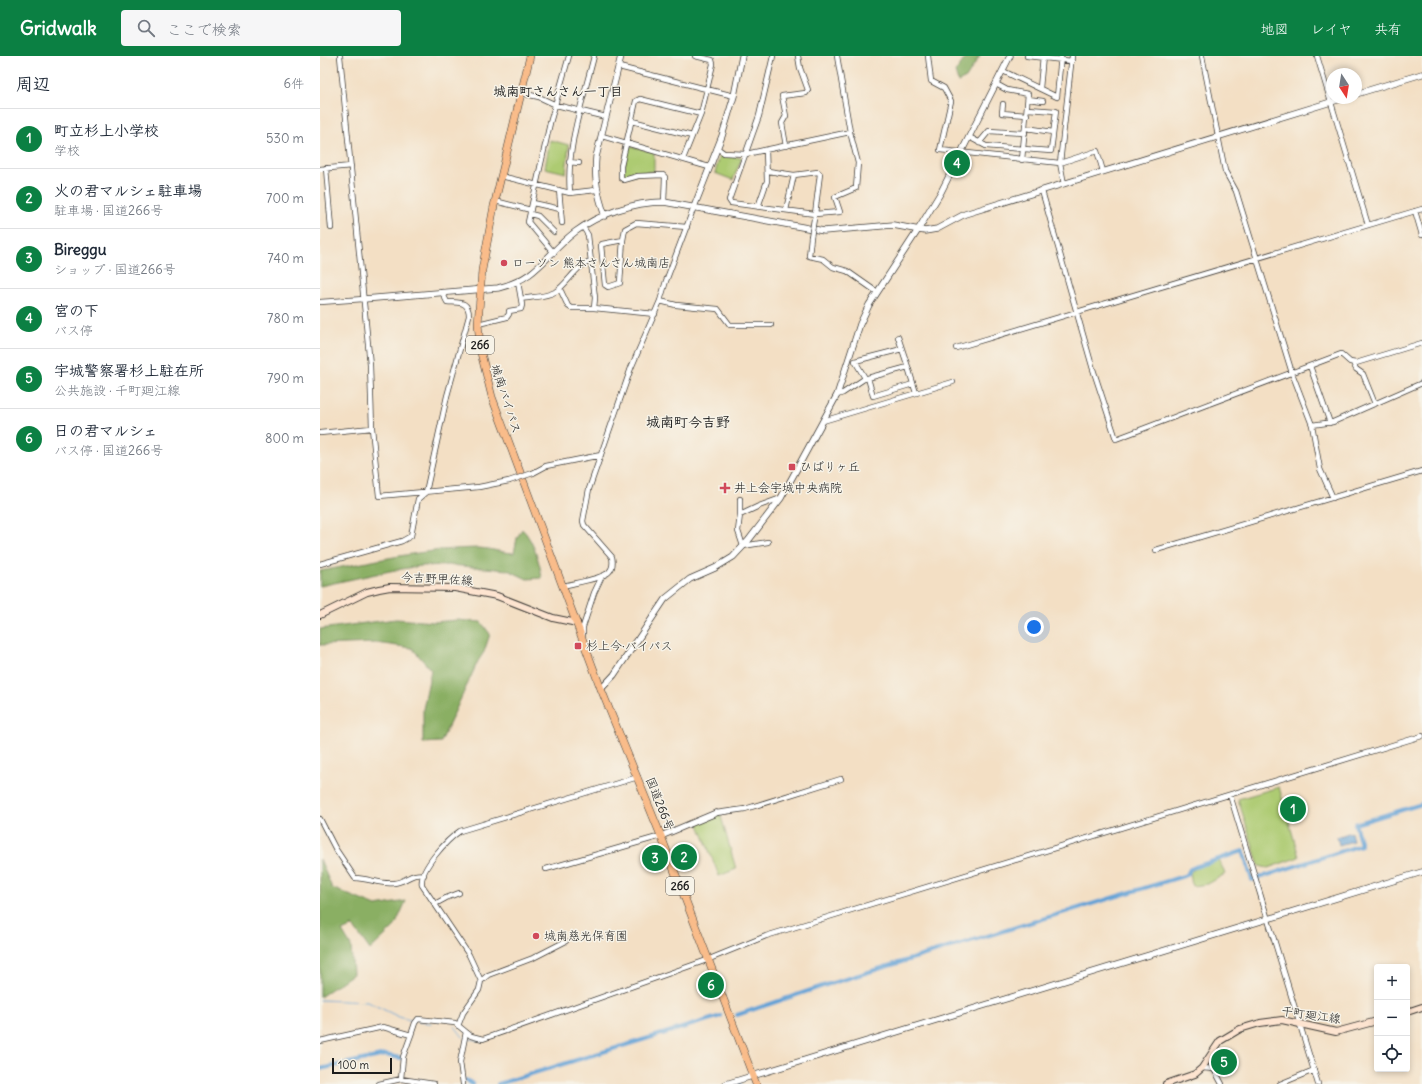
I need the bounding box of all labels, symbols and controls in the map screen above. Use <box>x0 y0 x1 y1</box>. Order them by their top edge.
search box <box>121 10 401 46</box>
text: Gridwalk <box>20 16 97 40</box>
icon: search <box>135 17 157 39</box>
text: ここで検索 <box>167 20 242 39</box>
text: 地図 <box>1261 20 1289 38</box>
text: レイヤ <box>1311 20 1352 38</box>
text: 共有 <box>1374 20 1402 38</box>
north arrow <box>1326 68 1362 104</box>
text: 周辺 <box>16 73 50 95</box>
text: 6件 <box>283 75 304 92</box>
district label: 城南町さんさん一丁目 <box>493 83 623 100</box>
text: 町立杉上小学校 <box>54 121 159 140</box>
text: 1 <box>26 130 32 147</box>
text: 530 m <box>266 130 304 147</box>
text: 学校 <box>54 142 80 159</box>
pin: 4 <box>944 148 970 178</box>
text: 火の君マルシェ駐車場 <box>54 181 203 200</box>
text: 2 <box>25 190 33 207</box>
text: 700 m <box>266 190 304 207</box>
text: 駐車場 · 国道266号 <box>54 202 163 219</box>
text: Bireggu <box>54 240 106 259</box>
text: 3 <box>25 250 33 267</box>
text: 740 m <box>267 250 304 267</box>
place label: ローソン 熊本さんさん城南店 <box>512 255 670 270</box>
marker: ローソン 熊本さんさん城南店 <box>499 258 509 268</box>
text: ショップ · 国道266号 <box>54 261 176 278</box>
text: 宮の下 <box>54 301 99 320</box>
text: 4 <box>25 310 33 327</box>
text: 780 m <box>267 310 304 327</box>
text: バス停 <box>54 322 93 339</box>
road number: 266 <box>466 336 494 354</box>
text: 宇城警察署杉上駐在所 <box>54 361 204 380</box>
street label: 城南バイパス <box>488 362 525 435</box>
text: 5 <box>25 370 33 387</box>
text: 790 m <box>267 370 304 387</box>
text: 公共施設 · 千町廻江線 <box>54 382 180 399</box>
district label: 城南町今吉野 <box>646 413 730 431</box>
text: 日の君マルシェ <box>54 421 158 440</box>
text: 6 <box>25 430 33 447</box>
text: 800 m <box>265 430 304 447</box>
text: バス停 · 国道266号 <box>54 442 163 459</box>
place label: ひばりヶ丘 <box>800 459 860 474</box>
marker: ひばりヶ丘 <box>787 462 797 472</box>
place label: 井上会宇城中央病院 <box>734 480 842 495</box>
marker: 井上会宇城中央病院 <box>719 482 731 494</box>
street label: 今吉野甲佐線 <box>401 569 473 588</box>
your location <box>1024 617 1044 637</box>
place label: 杉上今·バイパス <box>586 638 672 653</box>
marker: 杉上今·バイパス <box>573 641 583 651</box>
street label: 国道266号 <box>643 775 678 833</box>
pin: 1 <box>1280 794 1306 824</box>
pin: 2 <box>671 842 697 872</box>
pin: 3 <box>642 843 668 873</box>
road number: 266 <box>666 877 694 895</box>
place label: 城南慈光保育園 <box>544 928 628 943</box>
marker: 城南慈光保育園 <box>531 931 541 941</box>
map controls <box>1374 964 1410 1072</box>
button: + <box>1374 964 1410 1000</box>
pin: 6 <box>698 970 724 1000</box>
button: − <box>1374 1000 1410 1036</box>
street label: 千町廻江線 <box>1280 1003 1342 1026</box>
button: locate <box>1374 1036 1410 1072</box>
pin: 5 <box>1211 1047 1237 1077</box>
scale bar <box>332 1056 392 1075</box>
text: 100 m <box>338 1058 369 1072</box>

